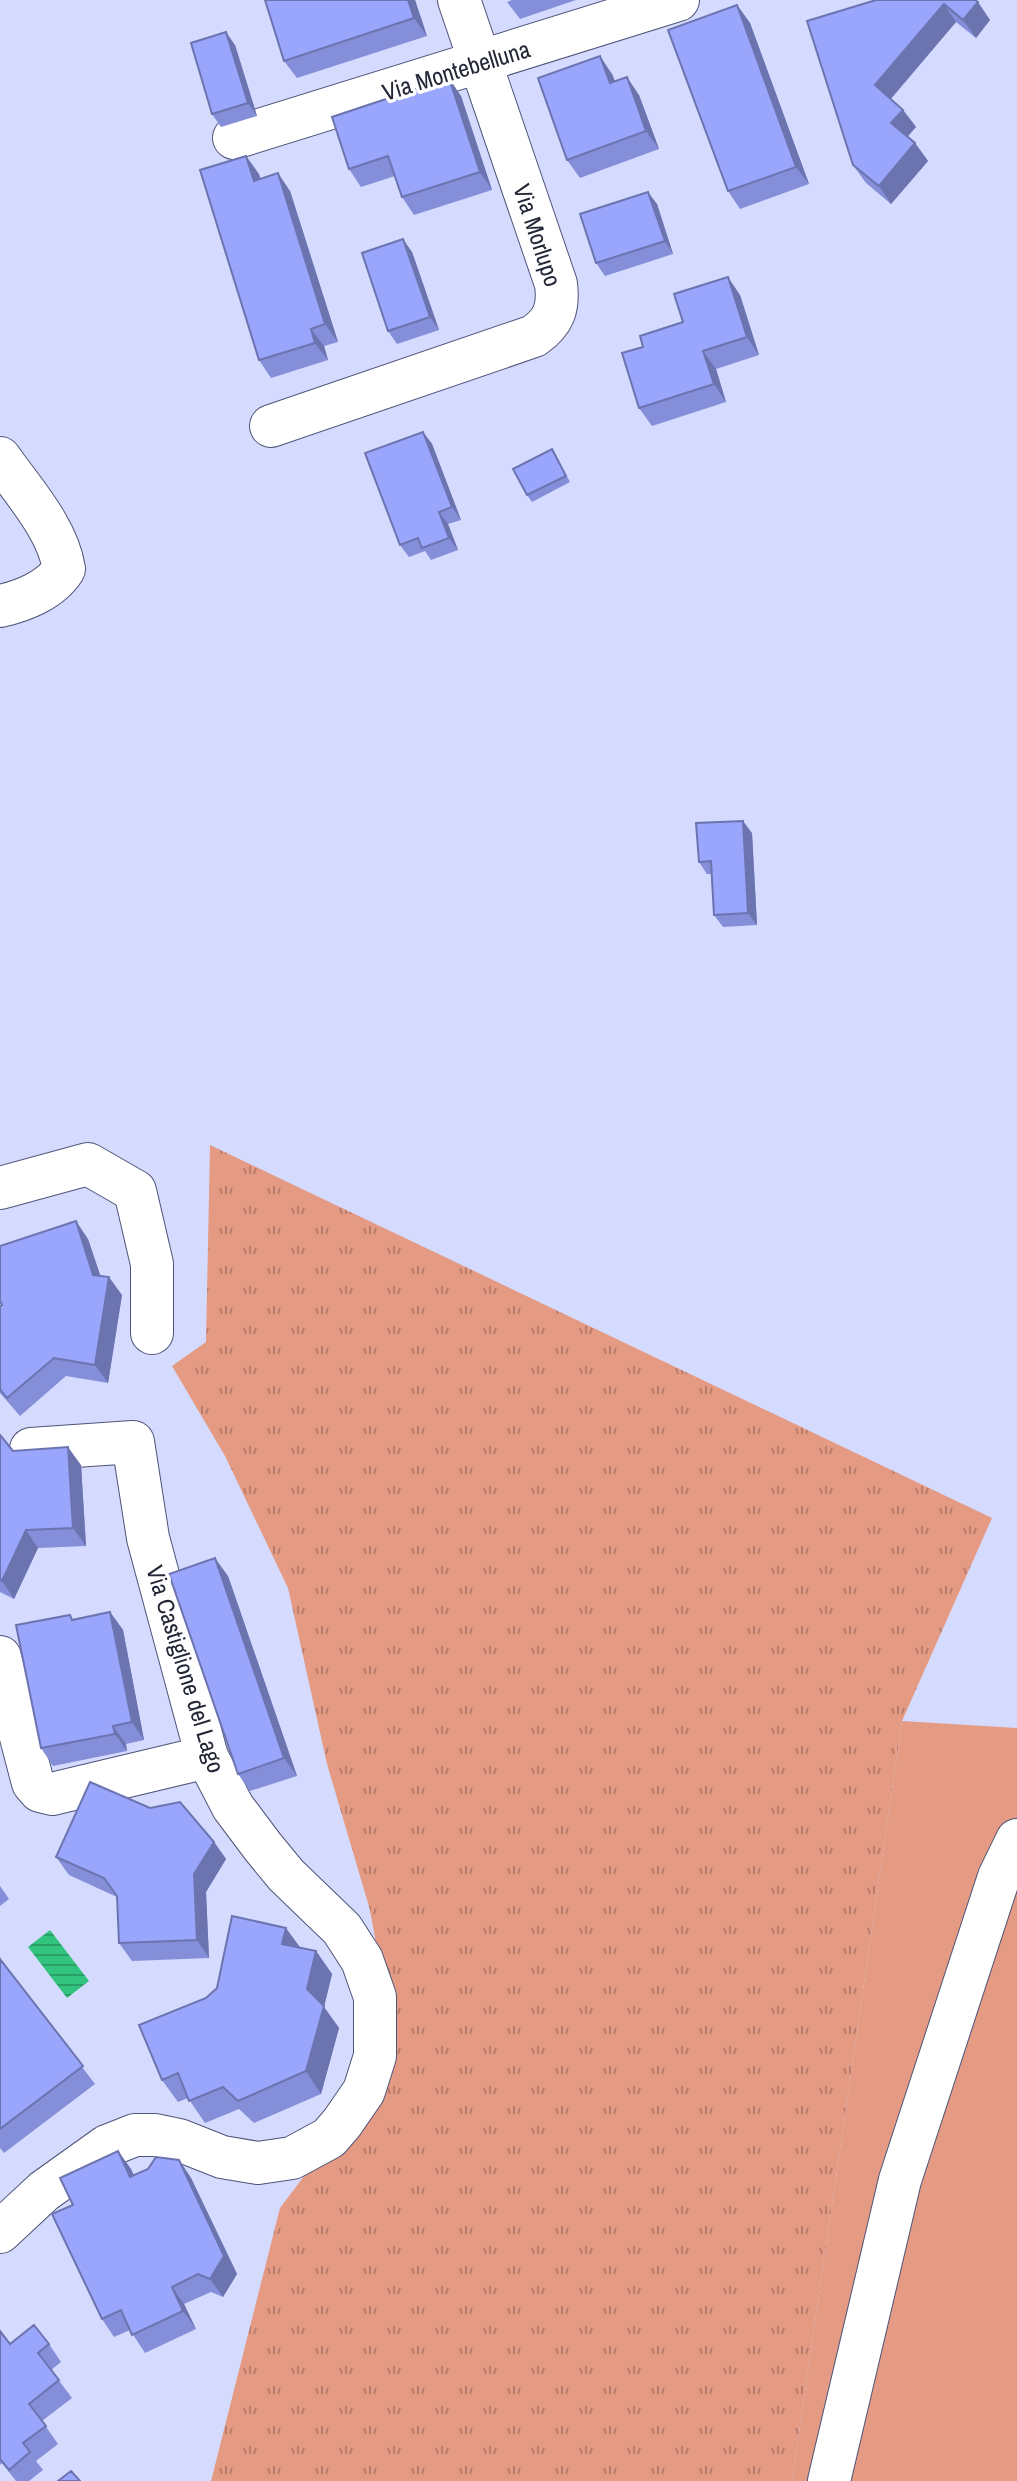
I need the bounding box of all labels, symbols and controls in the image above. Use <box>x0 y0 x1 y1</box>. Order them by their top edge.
street label: Via Montebelluna <box>378 32 534 108</box>
street label: Via Morlupo <box>506 180 570 290</box>
street label: Via Castiglione del Lago <box>139 1561 233 1777</box>

